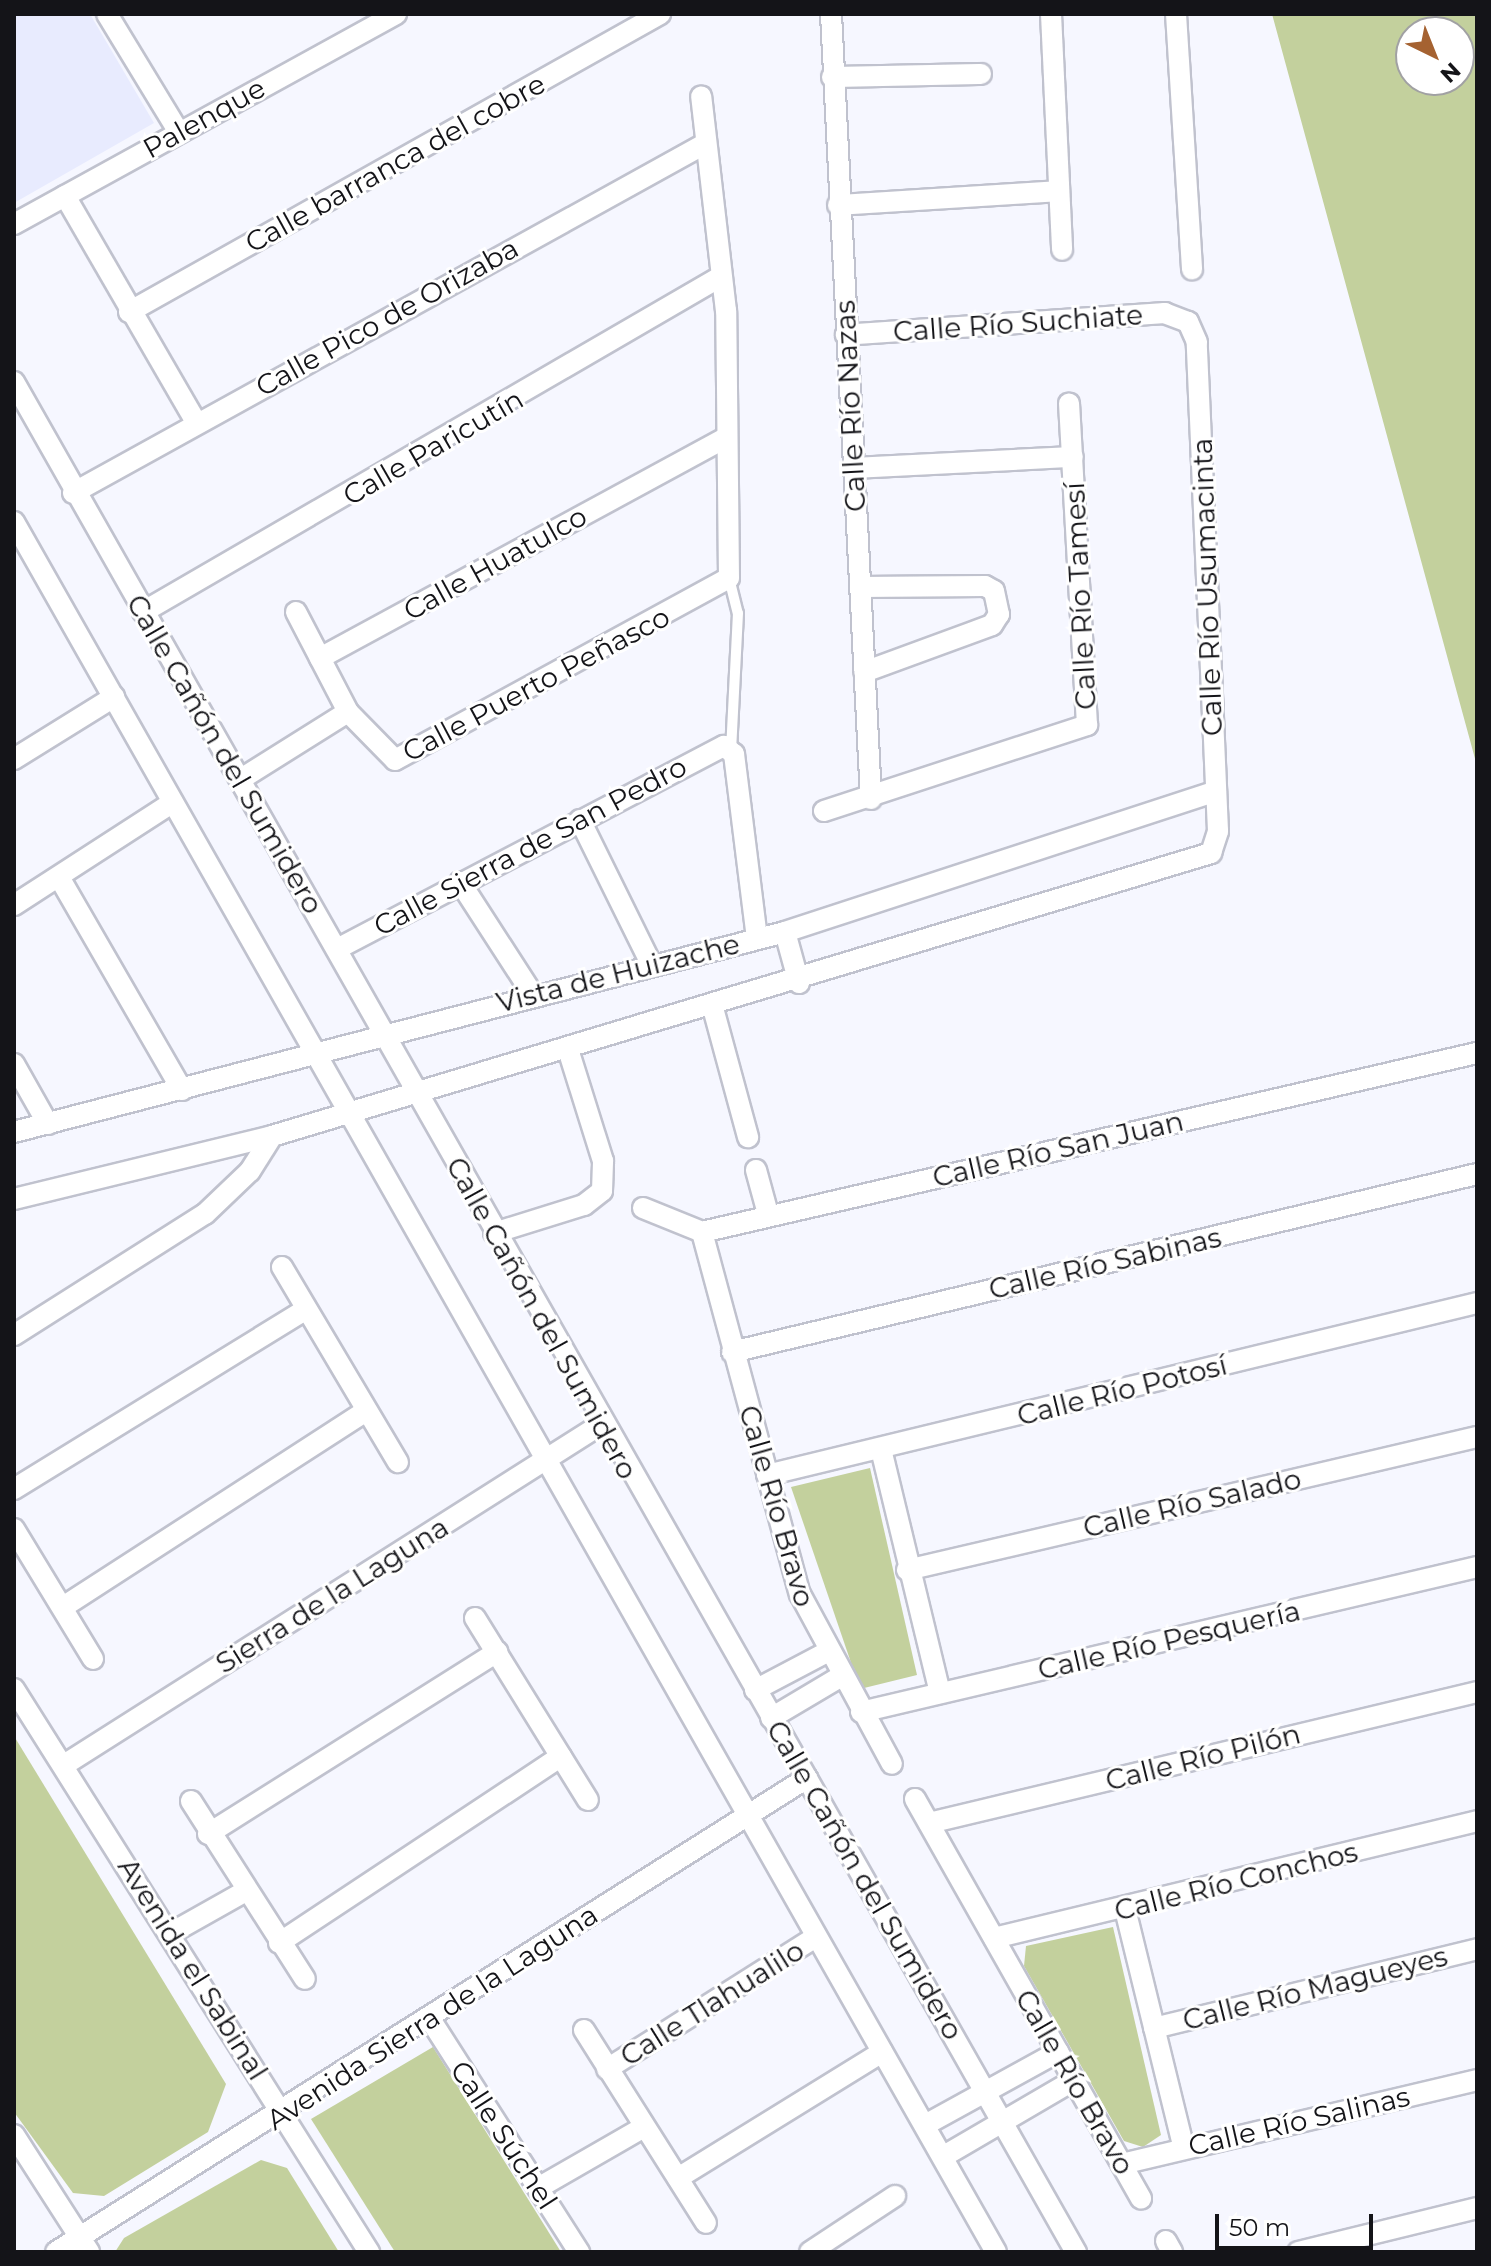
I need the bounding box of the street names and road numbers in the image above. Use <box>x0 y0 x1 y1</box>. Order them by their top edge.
street label: Calle barranca del cobre <box>239 66 551 260</box>
street label: Palenque <box>137 71 271 165</box>
street label: Calle Pico de Orizaba <box>250 231 524 403</box>
street label: Calle Río Suchiate <box>892 298 1144 348</box>
street label: Calle Río Nazas <box>828 299 872 513</box>
street label: Calle Paricutín <box>337 382 529 512</box>
street label: Calle Río Usumacinta <box>1185 437 1229 737</box>
street label: Calle Río Tamesí <box>1057 481 1103 711</box>
street label: Calle Huatulco <box>397 499 593 627</box>
street label: Calle Cañón del Sumidero <box>120 589 330 919</box>
street label: Calle Puerto Peñasco <box>397 599 675 769</box>
street label: Calle Sierra de San Pedro <box>368 749 692 943</box>
street label: Vista de Huizache <box>493 927 743 1019</box>
street label: Calle Río San Juan <box>929 1104 1187 1194</box>
street label: Calle Cañón del Sumidero <box>439 1151 645 1485</box>
street label: Calle Río Sabinas <box>986 1220 1224 1306</box>
street label: Calle Río Potosí <box>1014 1348 1230 1432</box>
street label: Calle Río Bravo <box>732 1401 822 1611</box>
street label: Calle Río Salado <box>1080 1462 1304 1544</box>
street label: Sierra de la Laguna <box>210 1510 454 1680</box>
street label: Calle Río Pesquería <box>1035 1593 1303 1687</box>
street label: Calle Cañón del Sumidero <box>760 1715 970 2045</box>
street label: Calle Río Pilón <box>1102 1717 1304 1797</box>
street label: Calle Río Conchos <box>1111 1835 1361 1927</box>
street label: Avenida el Sabinal <box>111 1852 275 2086</box>
street label: Avenida Sierra de la Laguna <box>260 1897 604 2137</box>
street label: Calle Tlahualilo <box>614 1933 810 2073</box>
street label: Calle Río Magueyes <box>1179 1939 1451 2037</box>
street label: Calle Río Bravo <box>1008 1984 1142 2180</box>
street label: Calle Súchel <box>444 2054 564 2216</box>
street label: Calle Río Salinas <box>1185 2079 1413 2163</box>

